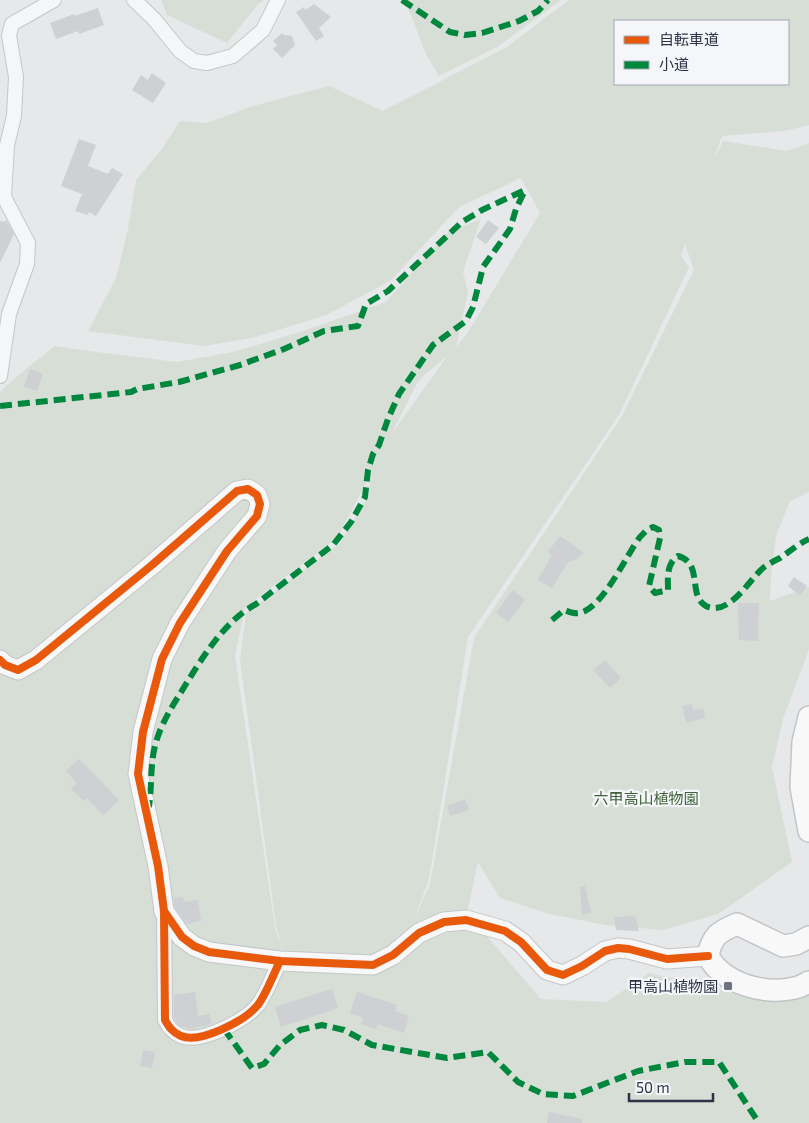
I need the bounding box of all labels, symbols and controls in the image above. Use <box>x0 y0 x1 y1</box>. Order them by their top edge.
legend <box>614 20 789 85</box>
text: 自転車道 <box>659 30 719 48</box>
text: 小道 <box>659 55 689 73</box>
park label: 六甲高山植物園 <box>593 789 699 807</box>
place label: 甲高山植物園 <box>628 977 718 995</box>
marker: 甲高山植物園 <box>722 980 734 992</box>
scale bar <box>629 1070 713 1102</box>
text: 50 m <box>636 1078 670 1096</box>

